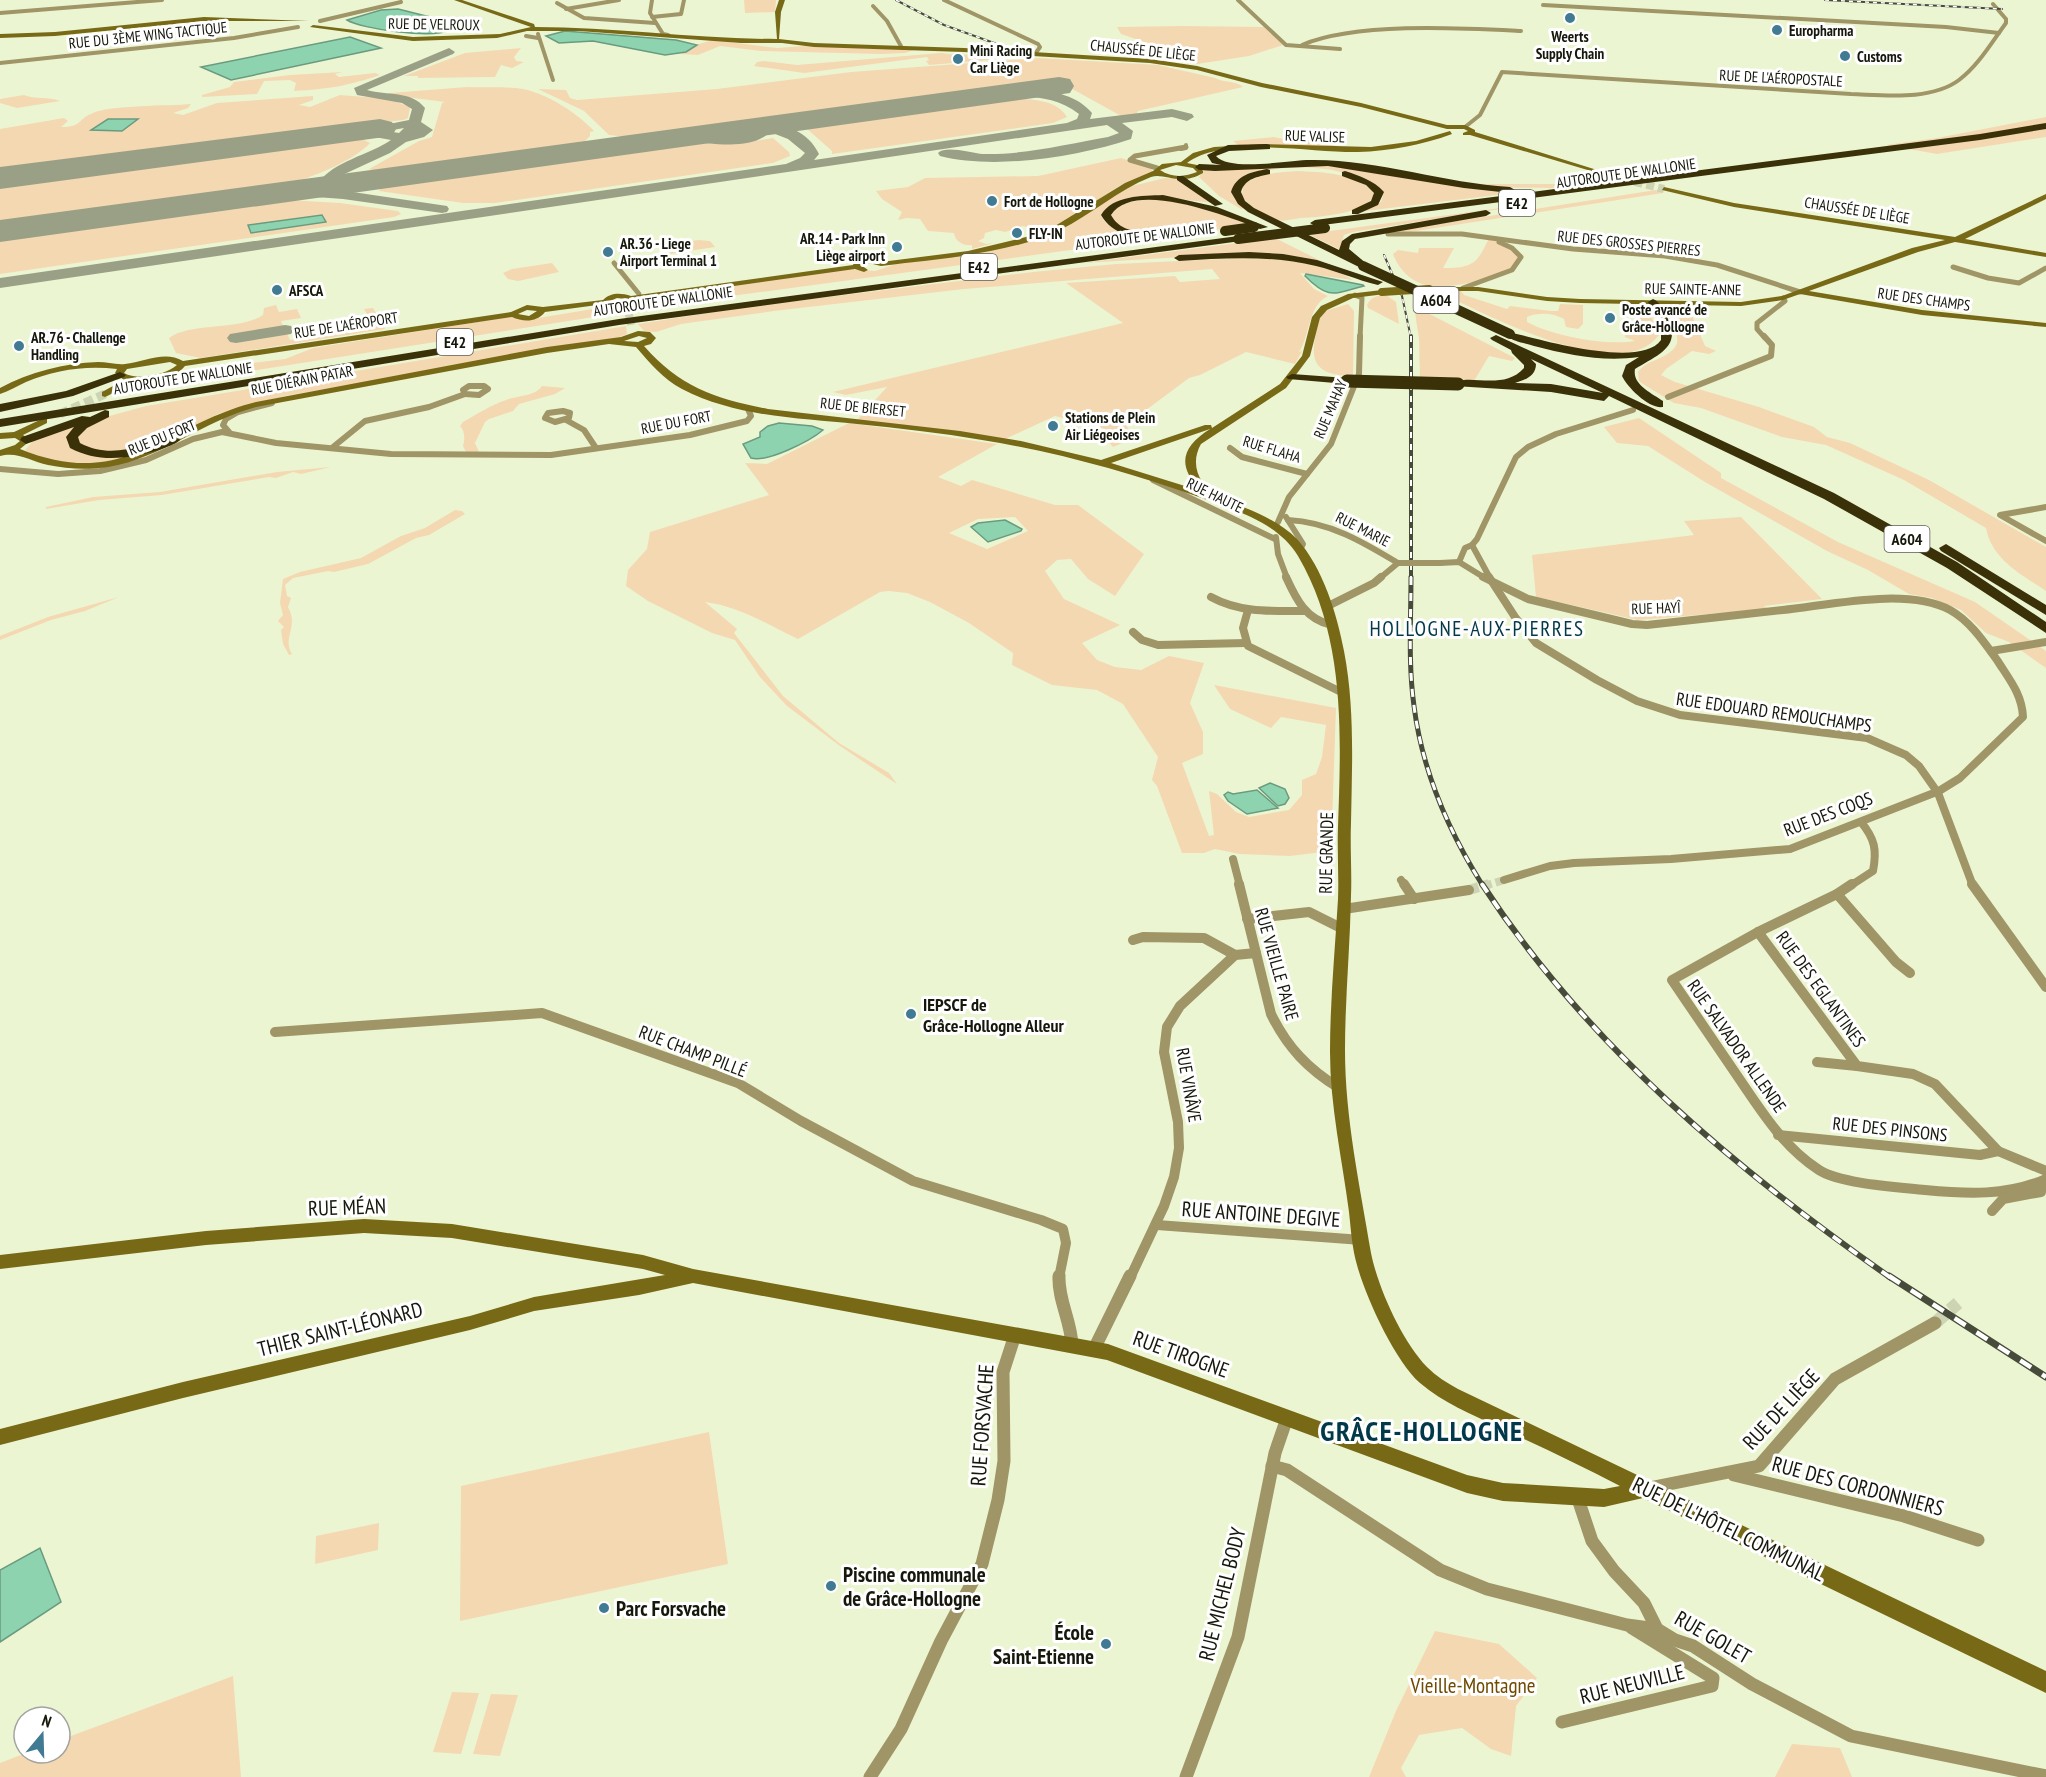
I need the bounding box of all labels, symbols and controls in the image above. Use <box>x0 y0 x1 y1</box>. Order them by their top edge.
marker: Weerts Supply Chain <box>1563 11 1577 25</box>
street label: RUE DE VELROUX <box>388 14 481 34</box>
street label: RUE DU 3ÈME WING TACTIQUE <box>68 17 228 53</box>
place label: Europharma <box>1789 21 1853 40</box>
marker: Europharma <box>1770 23 1784 37</box>
place label: Weerts Supply Chain <box>1536 27 1605 63</box>
street label: CHAUSSÉE DE LIÈGE <box>1089 35 1197 65</box>
place label: Mini Racing Car Liège <box>970 41 1033 77</box>
place label: Customs <box>1857 47 1902 66</box>
marker: Customs <box>1838 49 1852 63</box>
marker: Mini Racing Car Liège <box>951 52 965 66</box>
street label: RUE DE L'AÉROPOSTALE <box>1719 65 1843 91</box>
street label: RUE VALISE <box>1285 125 1345 147</box>
street label: AUTOROUTE DE WALLONIE <box>1555 154 1697 192</box>
road number: E42 <box>1499 190 1535 216</box>
place label: Fort de Hollogne <box>1004 192 1094 211</box>
street label: CHAUSSÉE DE LIÈGE <box>1803 192 1911 228</box>
marker: Fort de Hollogne <box>985 194 999 208</box>
street label: AUTOROUTE DE WALLONIE <box>1074 218 1216 254</box>
place label: FLY-IN <box>1029 224 1063 243</box>
marker: FLY-IN <box>1010 226 1024 240</box>
street label: RUE DES GROSSES PIERRES <box>1557 226 1701 260</box>
place label: AR.14 - Park Inn Liège airport <box>799 229 886 265</box>
place label: AR.36 - Liege Airport Terminal 1 <box>619 234 717 270</box>
marker: AR.14 - Park Inn Liège airport <box>890 240 904 254</box>
marker: AR.36 - Liege Airport Terminal 1 <box>601 245 615 259</box>
road number: E42 <box>961 254 997 280</box>
street label: RUE SAINTE-ANNE <box>1644 279 1742 299</box>
place label: AFSCA <box>288 281 324 300</box>
street label: AUTOROUTE DE WALLONIE <box>592 282 734 320</box>
marker: AFSCA <box>270 283 284 297</box>
street label: RUE DES CHAMPS <box>1876 283 1972 315</box>
road number: A604 <box>1414 287 1458 313</box>
place label: Poste avancé de Grâce-Hollogne <box>1622 300 1707 336</box>
street label: RUE DE L'AÉROPORT <box>293 307 399 343</box>
marker: Poste avancé de Grâce-Hollogne <box>1603 311 1617 325</box>
place label: AR.76 - Challenge Handling <box>30 328 126 364</box>
road number: E42 <box>437 329 473 355</box>
marker: AR.76 - Challenge Handling <box>12 339 26 353</box>
street label: AUTOROUTE DE WALLONIE <box>112 358 254 398</box>
street label: RUE DIÉRAIN PATAR <box>249 361 355 399</box>
street label: RUE MAHAY <box>1309 376 1351 441</box>
street label: RUE DE BIERSET <box>819 393 907 421</box>
street label: RUE DU FORT <box>639 406 713 438</box>
place label: Stations de Plein Air Liégeoises <box>1064 408 1155 444</box>
street label: RUE DU FORT <box>125 415 199 459</box>
marker: Stations de Plein Air Liégeoises <box>1046 419 1060 433</box>
street label: RUE FLAHA <box>1241 431 1304 467</box>
street label: RUE HAUTE <box>1184 473 1246 517</box>
street label: RUE MARIE <box>1333 507 1393 551</box>
road number: A604 <box>1884 526 1930 552</box>
street label: RUE HAYÎ <box>1631 598 1681 618</box>
district label: HOLLOGNE-AUX-PIERRES <box>1370 615 1584 642</box>
street label: RUE EDOUARD REMOUCHAMPS <box>1675 687 1874 737</box>
street label: RUE DES COQS <box>1780 786 1876 842</box>
street label: RUE GRANDE <box>1314 812 1338 894</box>
street label: RUE VIEILLE PAIRE <box>1250 905 1304 1023</box>
street label: RUE DES EGLANTINES <box>1771 926 1871 1052</box>
street label: RUE SALVADOR ALLENDE <box>1682 975 1792 1117</box>
place label: IEPSCF de Grâce-Hollogne Alleur <box>923 993 1065 1037</box>
marker: IEPSCF de Grâce-Hollogne Alleur <box>904 1007 918 1021</box>
street label: RUE CHAMP PILLÉ <box>636 1020 750 1082</box>
street label: RUE VINÂVE <box>1171 1046 1207 1124</box>
street label: RUE DES PINSONS <box>1832 1112 1949 1146</box>
street label: RUE MÉAN <box>307 1192 387 1222</box>
street label: RUE ANTOINE DEGIVE <box>1181 1195 1341 1233</box>
street label: THIER SAINT-LÉONARD <box>255 1295 425 1363</box>
street label: RUE TIROGNE <box>1129 1324 1233 1384</box>
street label: RUE FORSVACHE <box>964 1363 1000 1487</box>
street label: RUE DE LIÈGE <box>1737 1363 1825 1455</box>
district label: GRÂCE-HOLLOGNE <box>1320 1412 1524 1449</box>
street label: RUE DES CORDONNIERS <box>1769 1450 1947 1522</box>
street label: RUE DE L'HÔTEL COMMUNAL <box>1628 1471 1830 1587</box>
street label: RUE MICHEL BODY <box>1192 1524 1252 1663</box>
place label: Piscine communale de Grâce-Hollogne <box>843 1561 986 1612</box>
marker: Piscine communale de Grâce-Hollogne <box>824 1579 838 1593</box>
place label: Parc Forsvache <box>616 1595 726 1622</box>
marker: Parc Forsvache <box>597 1601 611 1615</box>
street label: RUE GOLET <box>1670 1604 1756 1670</box>
place label: École Saint-Etienne <box>993 1619 1094 1670</box>
marker: École Saint-Etienne <box>1099 1637 1113 1651</box>
street label: RUE NEUVILLE <box>1577 1658 1687 1710</box>
park label: Vieille-Montagne <box>1410 1672 1535 1699</box>
north arrow <box>12 1705 72 1765</box>
text: N <box>40 1710 54 1732</box>

